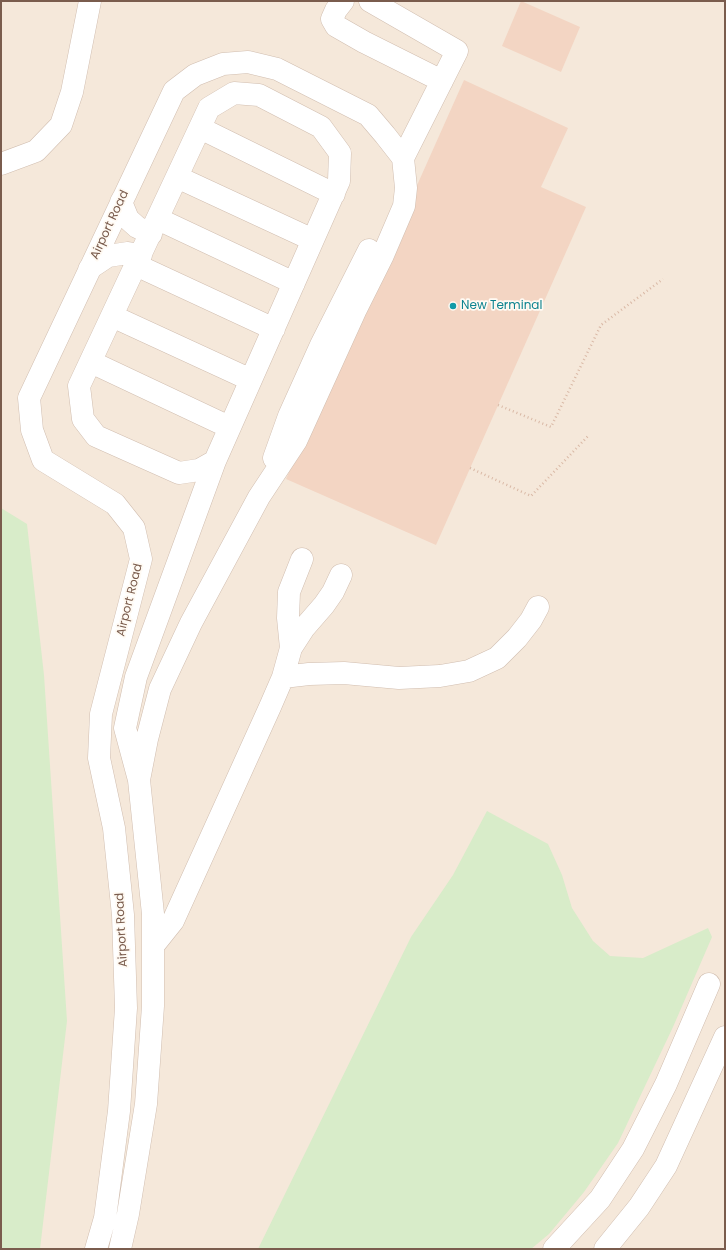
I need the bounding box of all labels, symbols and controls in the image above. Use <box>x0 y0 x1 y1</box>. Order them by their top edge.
street label: Airport Road <box>88 188 132 262</box>
place label: New Terminal <box>461 299 542 313</box>
marker: New Terminal <box>448 301 458 311</box>
street label: Airport Road <box>114 562 146 638</box>
street label: Airport Road <box>113 892 131 968</box>

